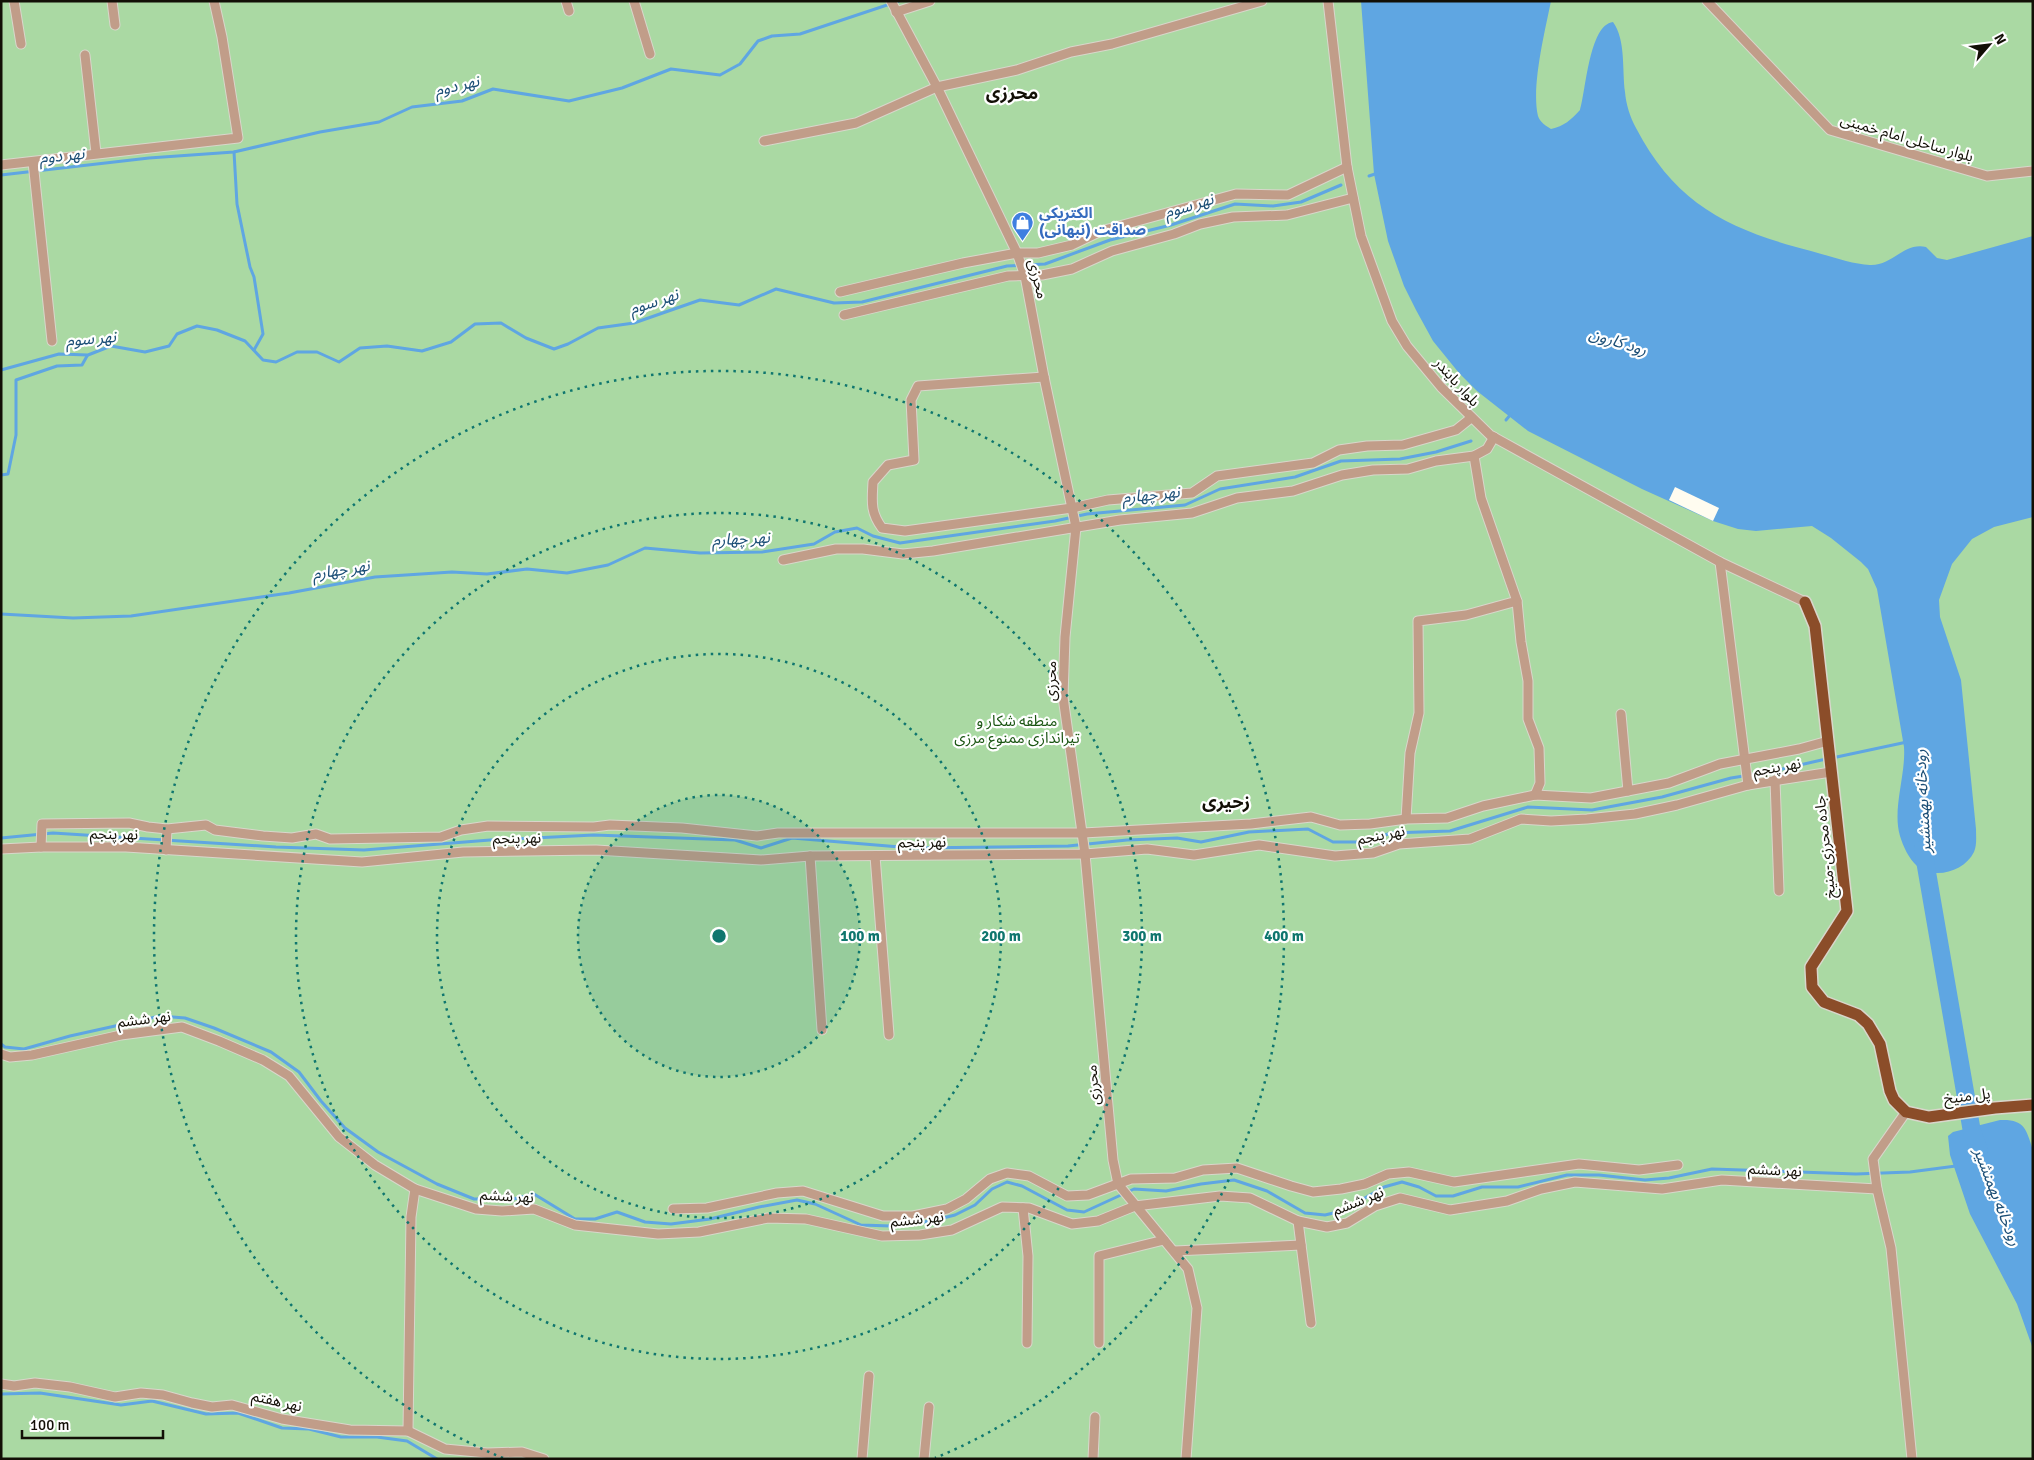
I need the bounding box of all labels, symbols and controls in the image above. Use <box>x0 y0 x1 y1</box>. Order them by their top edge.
north arrow <box>1964 20 2014 70</box>
text: N <box>1990 31 2010 47</box>
water label: نهر دوم <box>432 71 483 103</box>
district label: محرزی <box>986 82 1038 104</box>
street label: بلوار ساحلی امام خمینی <box>1838 110 1976 168</box>
water label: نهر دوم <box>38 144 87 170</box>
water label: نهر سوم <box>1161 189 1218 225</box>
place label: الکتریکی صداقت (نبهانی) <box>1039 204 1147 239</box>
shop icon: الکتریکی صداقت (نبهانی) <box>1011 210 1035 241</box>
street label: محرزی <box>1024 257 1052 301</box>
water label: نهر سوم <box>626 284 683 321</box>
water label: رود کارون <box>1587 324 1649 360</box>
water label: نهر سوم <box>64 327 119 353</box>
street label: بلوار بایندر <box>1430 353 1484 410</box>
water label: نهر چهارم <box>1120 482 1182 510</box>
water label: نهر چهارم <box>711 527 772 553</box>
water label: نهر چهارم <box>310 555 373 587</box>
street label: محرزی <box>1042 661 1060 701</box>
park label: منطقه شکار و تیراندازی ممنوع مرزی <box>954 712 1080 750</box>
water label: رودخانه بهمنشیر <box>1910 749 1936 855</box>
street label: نهر پنجم <box>1752 754 1803 782</box>
district label: زحیری <box>1202 791 1250 813</box>
street label: جاده محرزی-منیخ <box>1811 794 1842 899</box>
street label: نهر پنجم <box>1355 822 1407 850</box>
street label: نهر پنجم <box>90 825 138 845</box>
street label: نهر پنجم <box>493 829 541 849</box>
street label: نهر پنجم <box>898 833 946 853</box>
centre of rings <box>710 927 728 945</box>
text: 100 m <box>840 927 880 945</box>
text: 200 m <box>981 927 1021 945</box>
text: 300 m <box>1122 927 1162 945</box>
text: 400 m <box>1264 927 1304 945</box>
street label: نهر ششم <box>116 1007 172 1033</box>
street label: محرزی <box>1082 1064 1104 1106</box>
street label: پل منیخ <box>1943 1084 1992 1111</box>
water label: رودخانه بهمنشیر <box>1968 1143 2025 1249</box>
street label: نهر ششم <box>1748 1160 1802 1182</box>
street label: نهر ششم <box>1330 1183 1387 1221</box>
street label: نهر ششم <box>480 1186 534 1208</box>
street label: نهر ششم <box>889 1207 945 1233</box>
street label: نهر هفتم <box>250 1386 304 1417</box>
scale bar <box>22 1408 164 1440</box>
text: 100 m <box>30 1416 70 1434</box>

